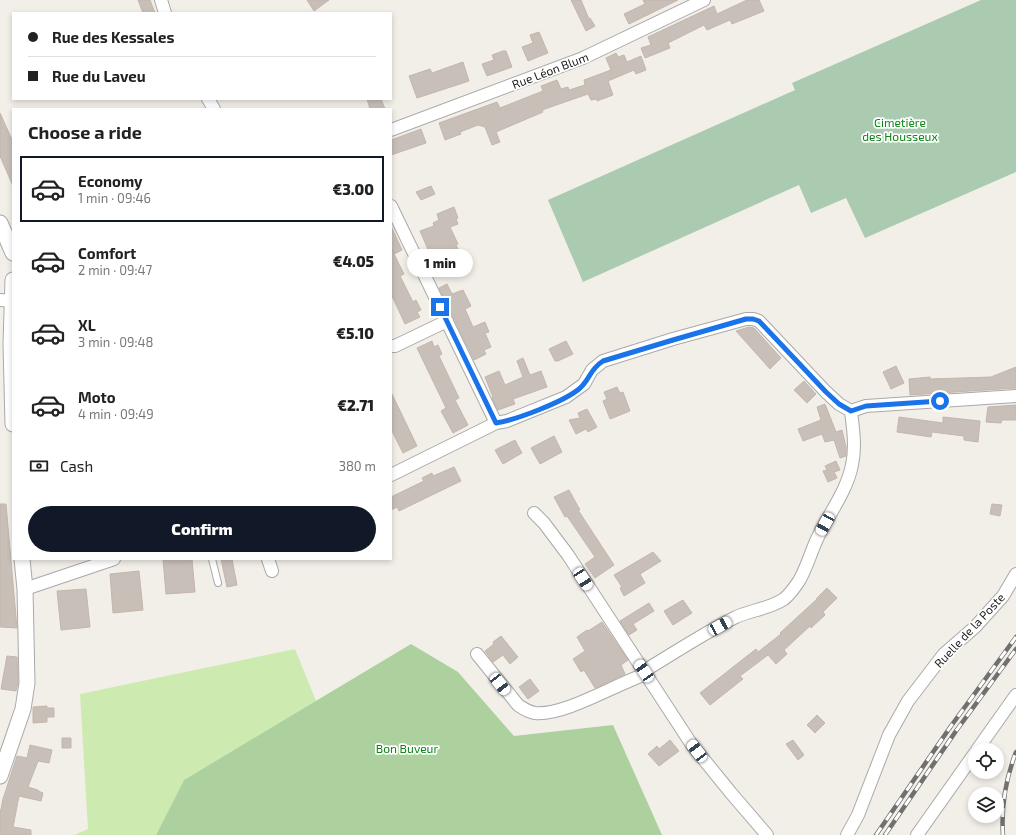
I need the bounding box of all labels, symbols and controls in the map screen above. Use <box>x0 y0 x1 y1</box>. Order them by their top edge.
text: Rue des Kessales <box>52 28 174 46</box>
street label: Rue Léon Blum <box>510 49 590 91</box>
text: Rue du Laveu <box>52 67 146 85</box>
park label: Cimetière des Housseux <box>862 115 938 143</box>
text: Choose a ride <box>28 121 142 143</box>
icon: car <box>30 171 66 207</box>
text: Economy <box>78 172 143 190</box>
text: €3.00 <box>333 180 374 198</box>
text: 1 min · 09:46 <box>78 190 151 206</box>
icon: car <box>30 243 66 279</box>
text: Comfort <box>78 244 136 262</box>
callout: 1 min <box>407 249 473 277</box>
text: €4.05 <box>333 252 374 270</box>
text: 1 min <box>424 255 456 271</box>
text: 2 min · 09:47 <box>78 262 152 278</box>
route end <box>431 298 449 316</box>
icon: car <box>30 315 66 351</box>
text: XL <box>78 316 96 334</box>
text: €5.10 <box>336 324 374 342</box>
text: 3 min · 09:48 <box>78 334 153 350</box>
icon: car <box>30 387 66 423</box>
text: Moto <box>78 388 116 406</box>
route start <box>931 392 949 410</box>
text: €2.71 <box>337 396 374 414</box>
text: 4 min · 09:49 <box>78 406 154 422</box>
icon: cash <box>28 455 50 477</box>
text: Cash <box>60 457 93 475</box>
text: 380 m <box>339 458 376 474</box>
button: Confirm <box>28 506 376 552</box>
car <box>814 511 836 537</box>
car <box>571 566 595 592</box>
street label: Ruelle de la Poste <box>931 590 1007 670</box>
car <box>707 615 733 637</box>
car <box>632 658 656 684</box>
car <box>488 671 512 697</box>
car <box>685 738 709 764</box>
park label: Bon Buveur <box>376 741 438 755</box>
map controls <box>968 743 1004 823</box>
button: locate <box>968 743 1004 779</box>
button: layers <box>968 787 1004 823</box>

